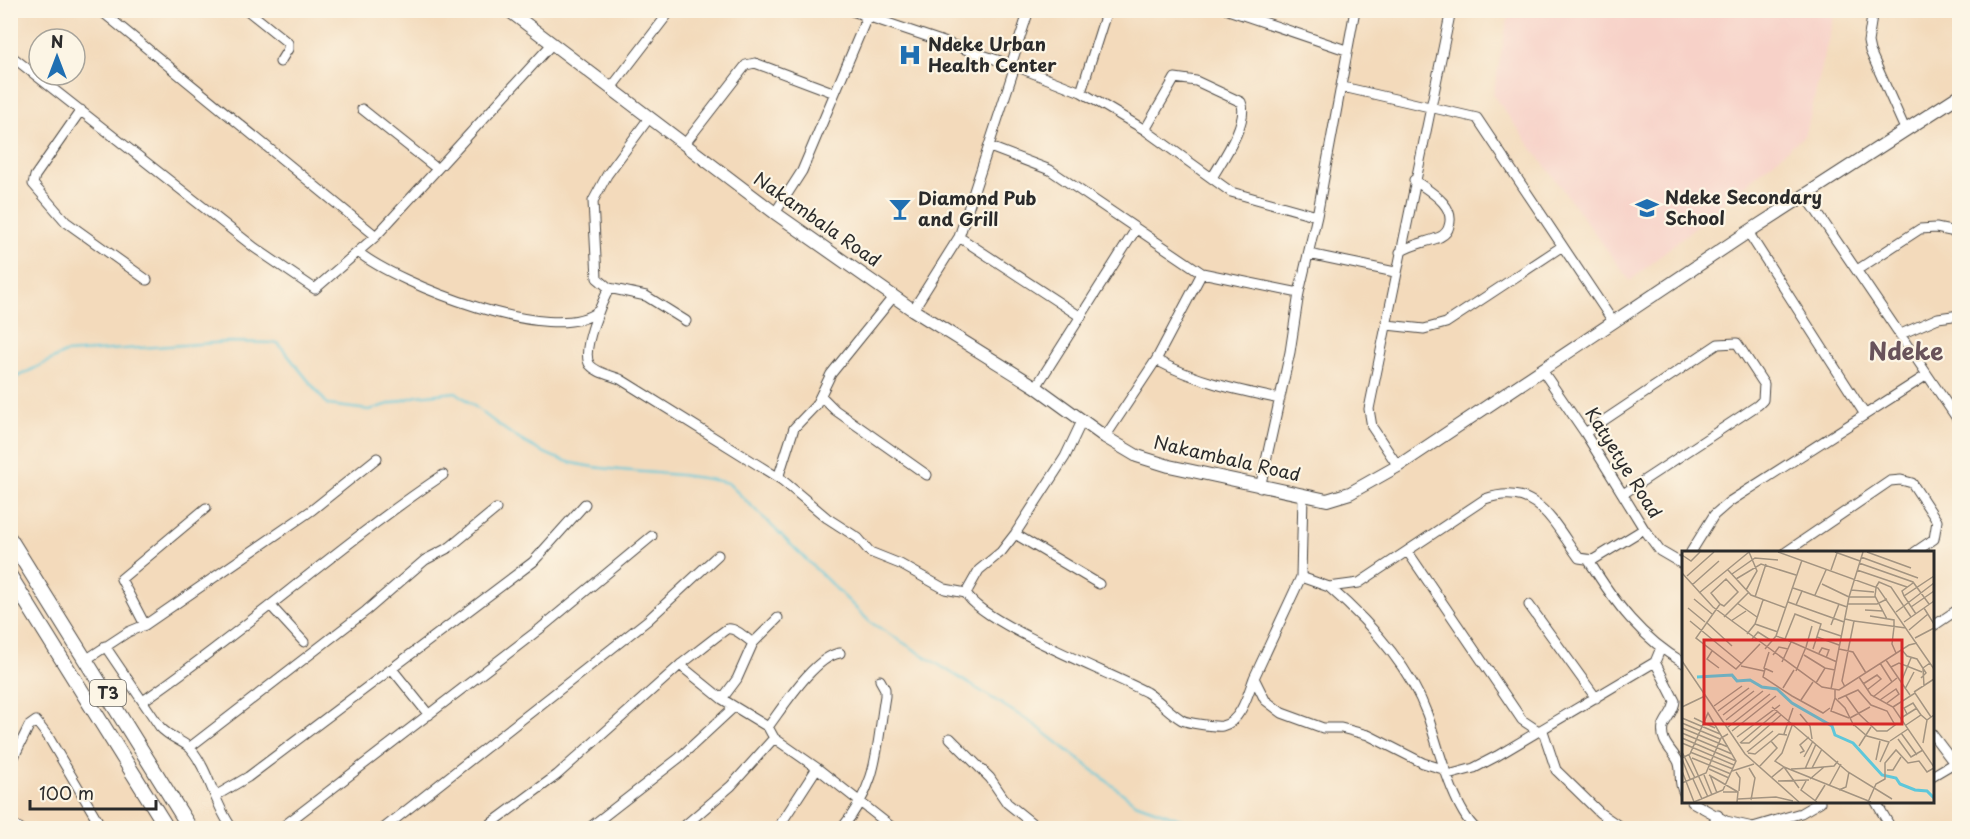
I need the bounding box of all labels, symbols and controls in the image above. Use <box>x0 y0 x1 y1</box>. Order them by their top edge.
north arrow <box>27 27 87 87</box>
text: N <box>51 29 63 53</box>
place label: Ndeke Urban Health Center <box>928 30 1057 78</box>
hospital icon: Ndeke Urban Health Center <box>897 42 923 68</box>
street label: Nakambala Road <box>749 165 887 273</box>
place label: Ndeke Secondary School <box>1665 183 1822 231</box>
place label: Diamond Pub and Grill <box>918 184 1037 232</box>
school or university icon: Ndeke Secondary School <box>1634 195 1660 221</box>
bar icon: Diamond Pub and Grill <box>887 196 913 222</box>
district label: Ndeke <box>1869 332 1943 368</box>
street label: Katyetye Road <box>1579 401 1669 523</box>
street label: Nakambala Road <box>1151 428 1303 488</box>
inset map <box>1682 551 1934 803</box>
road number: T3 <box>90 680 126 706</box>
scale bar <box>30 773 156 811</box>
text: 100 m <box>39 779 94 806</box>

